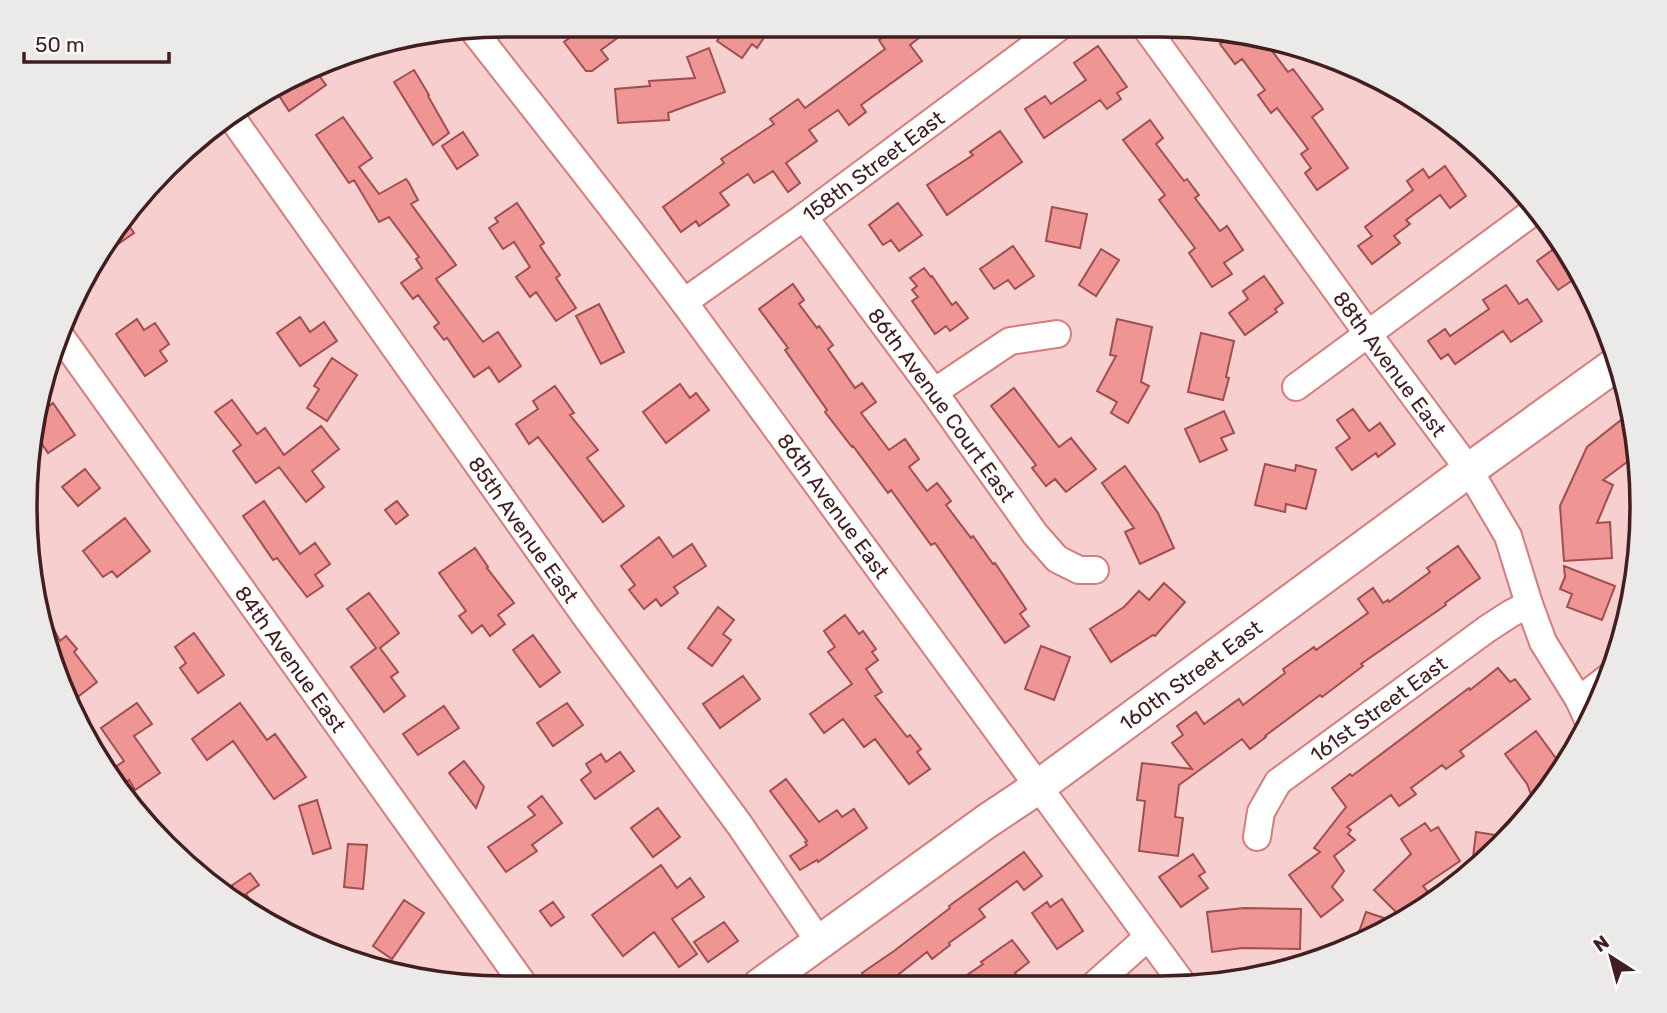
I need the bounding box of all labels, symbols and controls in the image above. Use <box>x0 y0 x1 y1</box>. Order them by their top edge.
scale bar <box>24 21 170 65</box>
text: 50 m <box>35 32 85 57</box>
street label: 158th Street East <box>797 105 949 227</box>
street label: 88th Avenue East <box>1328 286 1452 441</box>
street label: 86th Avenue Court East <box>863 303 1021 507</box>
street label: 86th Avenue East <box>772 428 895 583</box>
street label: 85th Avenue East <box>463 451 584 607</box>
street label: 84th Avenue East <box>230 581 352 737</box>
street label: 160th Street East <box>1114 614 1266 735</box>
street label: 161st Street East <box>1305 650 1452 767</box>
north arrow <box>1576 922 1646 992</box>
text: N <box>1589 930 1614 957</box>

